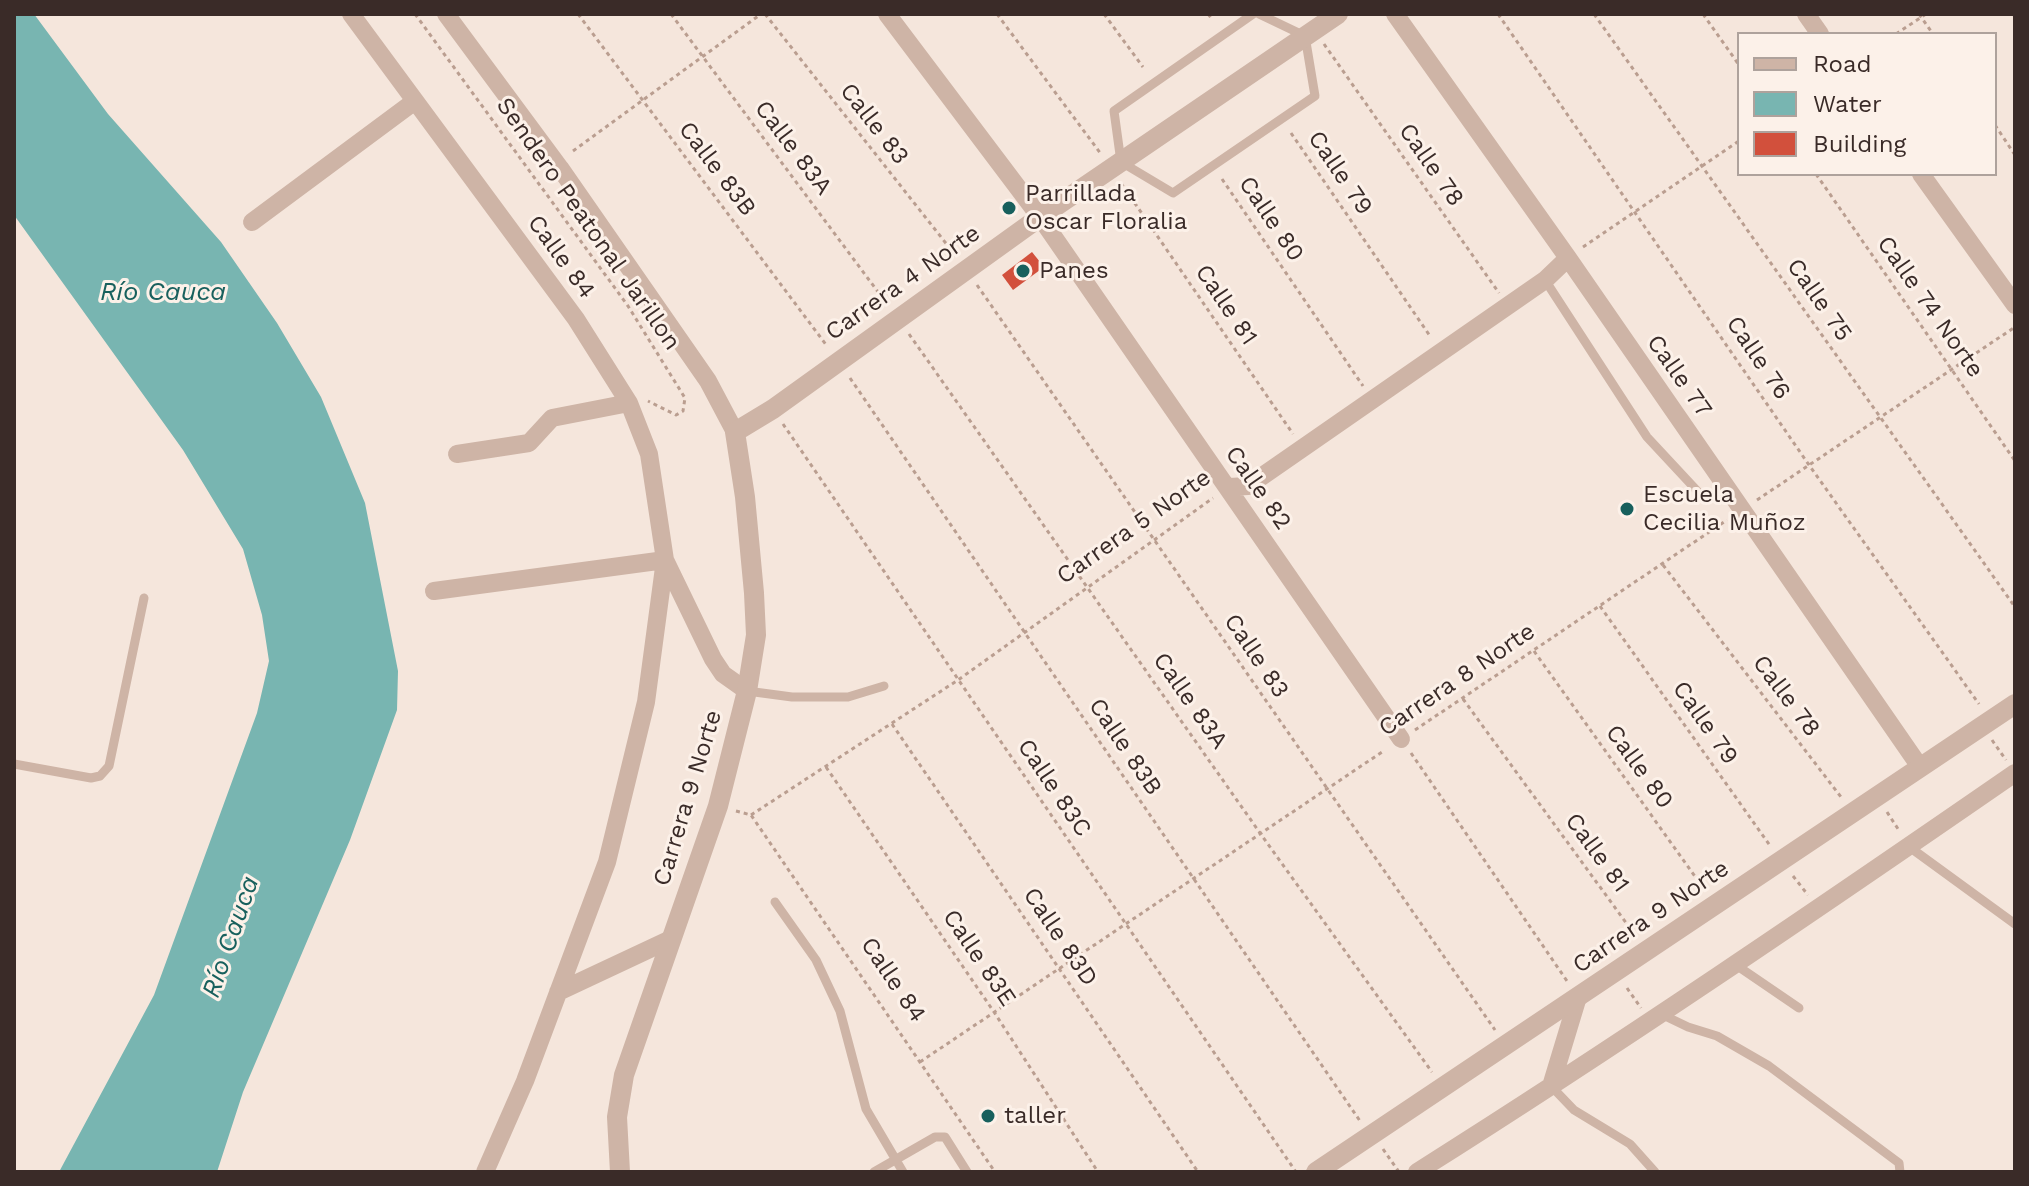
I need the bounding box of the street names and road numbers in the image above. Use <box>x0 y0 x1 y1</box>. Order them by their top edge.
street label: Calle 83 <box>833 78 915 170</box>
street label: Sendero Peatonal Jarillon <box>490 92 686 356</box>
street label: Calle 83A <box>748 95 838 201</box>
street label: Calle 83B <box>672 116 762 222</box>
street label: Calle 78 <box>1392 118 1470 212</box>
street label: Calle 79 <box>1301 126 1379 220</box>
street label: Calle 80 <box>1232 171 1310 267</box>
street label: Calle 84 <box>521 210 601 304</box>
street label: Carrera 4 Norte <box>820 219 986 347</box>
street label: Calle 74 Norte <box>1871 231 1989 383</box>
street label: Calle 75 <box>1780 253 1858 347</box>
street label: Calle 81 <box>1189 259 1263 351</box>
street label: Calle 76 <box>1720 311 1796 405</box>
street label: Calle 77 <box>1640 329 1718 423</box>
street label: Calle 82 <box>1219 441 1297 535</box>
street label: Carrera 5 Norte <box>1051 463 1217 591</box>
street label: Calle 83 <box>1217 609 1295 703</box>
street label: Carrera 8 Norte <box>1373 617 1541 743</box>
street label: Calle 83A <box>1146 647 1234 755</box>
street label: Calle 78 <box>1746 650 1826 742</box>
street label: Calle 79 <box>1666 676 1744 770</box>
street label: Calle 83B <box>1082 693 1168 801</box>
street label: Carrera 9 Norte <box>648 707 728 889</box>
street label: Calle 80 <box>1599 720 1679 814</box>
street label: Calle 83C <box>1011 734 1097 842</box>
street label: Calle 81 <box>1559 808 1635 898</box>
street label: Carrera 9 Norte <box>1567 854 1735 980</box>
street label: Calle 83D <box>1017 882 1103 992</box>
street label: Calle 83E <box>936 904 1022 1012</box>
street label: Calle 84 <box>854 932 932 1028</box>

